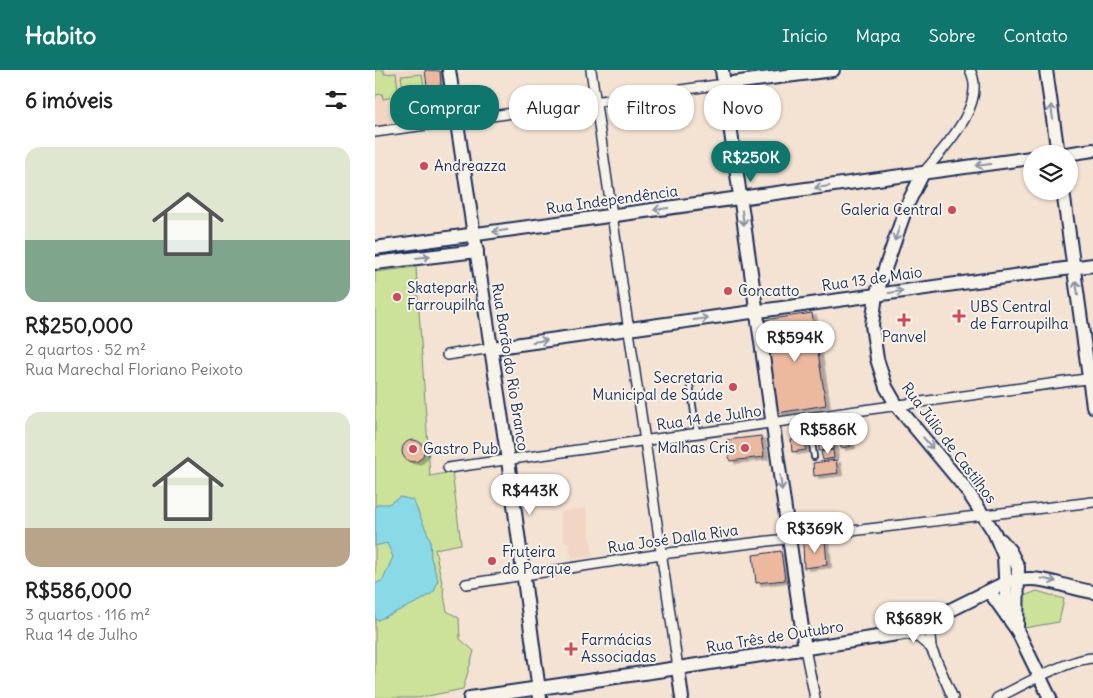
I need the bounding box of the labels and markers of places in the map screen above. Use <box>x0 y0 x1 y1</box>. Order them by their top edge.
pin: R$250K <box>710 140 792 183</box>
place label: Andreazza <box>434 156 507 175</box>
marker: Andreazza <box>418 160 430 172</box>
place label: Galeria Central <box>840 200 942 219</box>
marker: Galeria Central <box>946 204 958 216</box>
place label: Skatepark Farroupilha <box>407 278 486 314</box>
place label: Concatto <box>738 281 799 300</box>
marker: Concatto <box>722 285 734 297</box>
marker: Skatepark Farroupilha <box>391 291 403 303</box>
place label: UBS Central de Farroupilha <box>970 297 1069 333</box>
marker: UBS Central de Farroupilha <box>952 309 966 323</box>
marker: Panvel <box>898 314 910 326</box>
pin: R$594K <box>754 320 836 363</box>
place label: Panvel <box>882 327 926 346</box>
place label: Secretaria Municipal de Saúde <box>592 368 723 404</box>
marker: Secretaria Municipal de Saúde <box>727 381 739 393</box>
pin: R$586K <box>787 412 869 455</box>
place label: Malhas Cris <box>657 438 735 457</box>
place label: Gastro Pub <box>423 439 498 458</box>
marker: Malhas Cris <box>739 442 751 454</box>
marker: Gastro Pub <box>407 443 419 455</box>
pin: R$443K <box>489 474 571 516</box>
pin: R$369K <box>774 512 856 554</box>
place label: Fruteira do Parque <box>502 542 571 578</box>
marker: Fruteira do Parque <box>486 555 498 567</box>
pin: R$689K <box>873 602 955 644</box>
place label: Farmácias Associadas <box>581 630 657 666</box>
marker: Farmácias Associadas <box>565 643 577 655</box>

